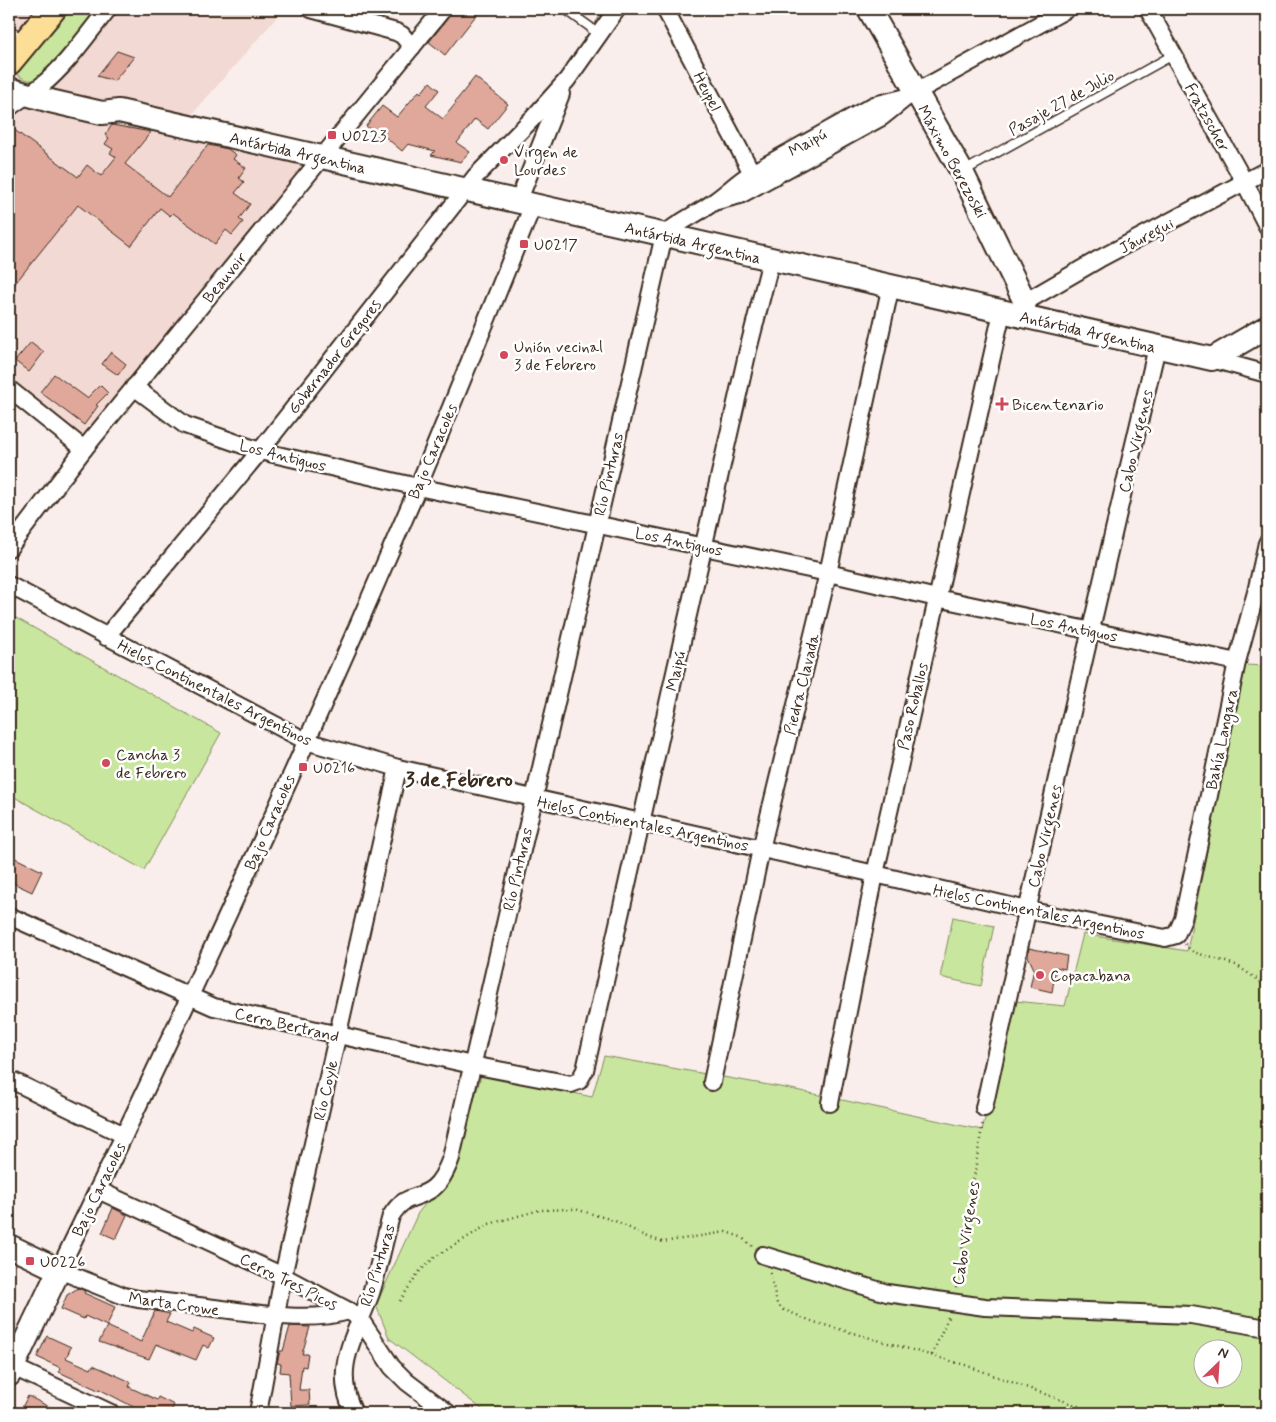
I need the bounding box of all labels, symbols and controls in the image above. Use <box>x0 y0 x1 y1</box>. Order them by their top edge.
street label: Pasaje 27 de Julio <box>1005 65 1119 141</box>
street label: Heupel <box>688 69 726 115</box>
street label: Fratzscher <box>1179 80 1234 156</box>
street label: Máximo Berezoski <box>912 102 992 222</box>
street label: Maipú <box>785 124 830 162</box>
place label: U0223 <box>342 126 387 147</box>
street label: Antártida Argentina <box>227 128 368 180</box>
marker: U0223 <box>326 129 338 141</box>
place label: Virgen de Lourdes <box>514 142 579 181</box>
marker: Virgen de Lourdes <box>498 154 510 166</box>
street label: Jáuregui <box>1116 213 1178 260</box>
street label: Antártida Argentina <box>622 218 763 270</box>
place label: U0217 <box>534 235 578 256</box>
marker: U0217 <box>518 238 530 250</box>
street label: Beauvoir <box>198 248 252 308</box>
street label: Gobernador Gregores <box>284 295 387 419</box>
street label: Antártida Argentina <box>1017 307 1158 359</box>
place label: Unión vecinal 3 de Febrero <box>514 337 603 376</box>
marker: Unión vecinal 3 de Febrero <box>498 349 510 361</box>
street label: Cabo Virgenes <box>1114 388 1159 495</box>
place label: Bicentenario <box>1012 395 1104 416</box>
marker: Bicentenario <box>996 398 1008 410</box>
street label: Bajo Caracoles <box>404 401 463 503</box>
street label: Río Pinturas <box>590 431 629 518</box>
street label: Los Antiguos <box>237 436 328 477</box>
street label: Los Antiguos <box>633 523 724 562</box>
street label: Los Antiguos <box>1028 609 1119 648</box>
street label: Piedra Clavada <box>780 631 825 737</box>
street label: Hielos Continentales Argentinos <box>114 635 315 752</box>
street label: Maipú <box>662 649 691 693</box>
street label: Paso Roballos <box>893 661 934 752</box>
street label: Bahía Langara <box>1202 687 1244 792</box>
place label: Cancha 3 de Febrero <box>116 745 187 784</box>
marker: Cancha 3 de Febrero <box>100 757 112 769</box>
place label: U0216 <box>313 758 355 779</box>
marker: U0216 <box>297 761 309 773</box>
district label: 3 de Febrero <box>405 766 513 794</box>
street label: Bajo Caracoles <box>240 772 301 873</box>
street label: Cabo Virgenes <box>1023 783 1068 890</box>
street label: Hielos Continentales Argentinos <box>535 792 750 857</box>
street label: Río Pinturas <box>499 826 538 913</box>
street label: Hielos Continentales Argentinos <box>931 880 1146 945</box>
place label: Copacabana <box>1050 966 1131 987</box>
marker: Copacabana <box>1034 969 1046 981</box>
street label: Cerro Bertrand <box>232 1003 341 1048</box>
street label: Río Coyle <box>309 1057 344 1123</box>
street label: Bajo Caracoles <box>68 1139 131 1240</box>
street label: Cabo Virgenes <box>948 1180 986 1287</box>
street label: Río Pinturas <box>356 1222 401 1309</box>
street label: Cerro Tres Picos <box>236 1249 341 1316</box>
place label: U0226 <box>40 1252 86 1273</box>
marker: U0226 <box>24 1255 36 1267</box>
street label: Marta Crowe <box>127 1288 221 1321</box>
north arrow <box>1194 1340 1244 1390</box>
text: N <box>1215 1343 1231 1363</box>

